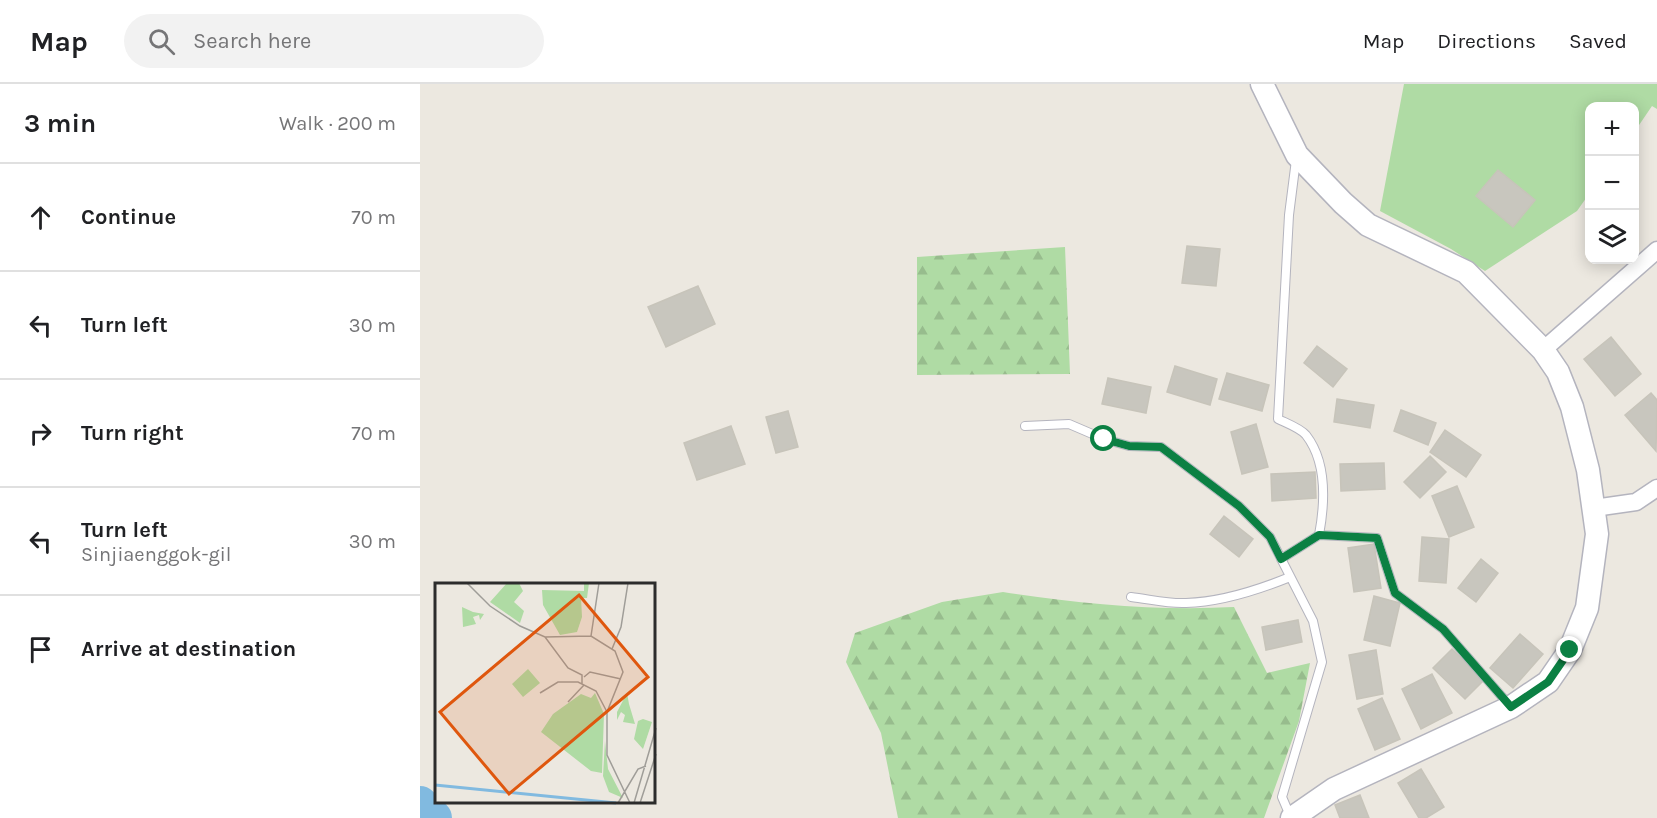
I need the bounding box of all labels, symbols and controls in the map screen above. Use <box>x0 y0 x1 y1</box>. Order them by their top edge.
search box <box>124 14 544 68</box>
text: Map <box>30 25 88 58</box>
icon: search <box>145 25 178 58</box>
text: Search here <box>193 28 311 54</box>
text: Map <box>1363 29 1404 53</box>
text: Directions <box>1437 29 1536 53</box>
text: Saved <box>1569 29 1627 53</box>
map controls <box>1585 102 1639 264</box>
button: + <box>1585 102 1639 156</box>
text: 3 min <box>24 108 96 139</box>
text: Walk · 200 m <box>279 112 396 135</box>
button: − <box>1585 156 1639 210</box>
icon: ahead <box>24 201 57 234</box>
text: Continue <box>81 204 176 230</box>
text: 70 m <box>351 206 396 229</box>
button: layers <box>1585 210 1639 264</box>
icon: left <box>24 309 57 342</box>
text: Turn left <box>81 312 168 338</box>
text: 30 m <box>349 314 396 337</box>
icon: right <box>24 417 57 450</box>
text: Turn right <box>81 420 184 446</box>
text: 70 m <box>351 422 396 445</box>
route start <box>1090 425 1116 451</box>
text: Turn left <box>81 517 168 543</box>
icon: left <box>24 525 57 558</box>
text: 30 m <box>349 530 396 553</box>
text: Sinjiaenggok-gil <box>81 543 231 566</box>
inset map <box>435 583 656 803</box>
icon: arrive <box>24 633 57 666</box>
text: Arrive at destination <box>81 636 296 662</box>
route end <box>1556 636 1582 662</box>

